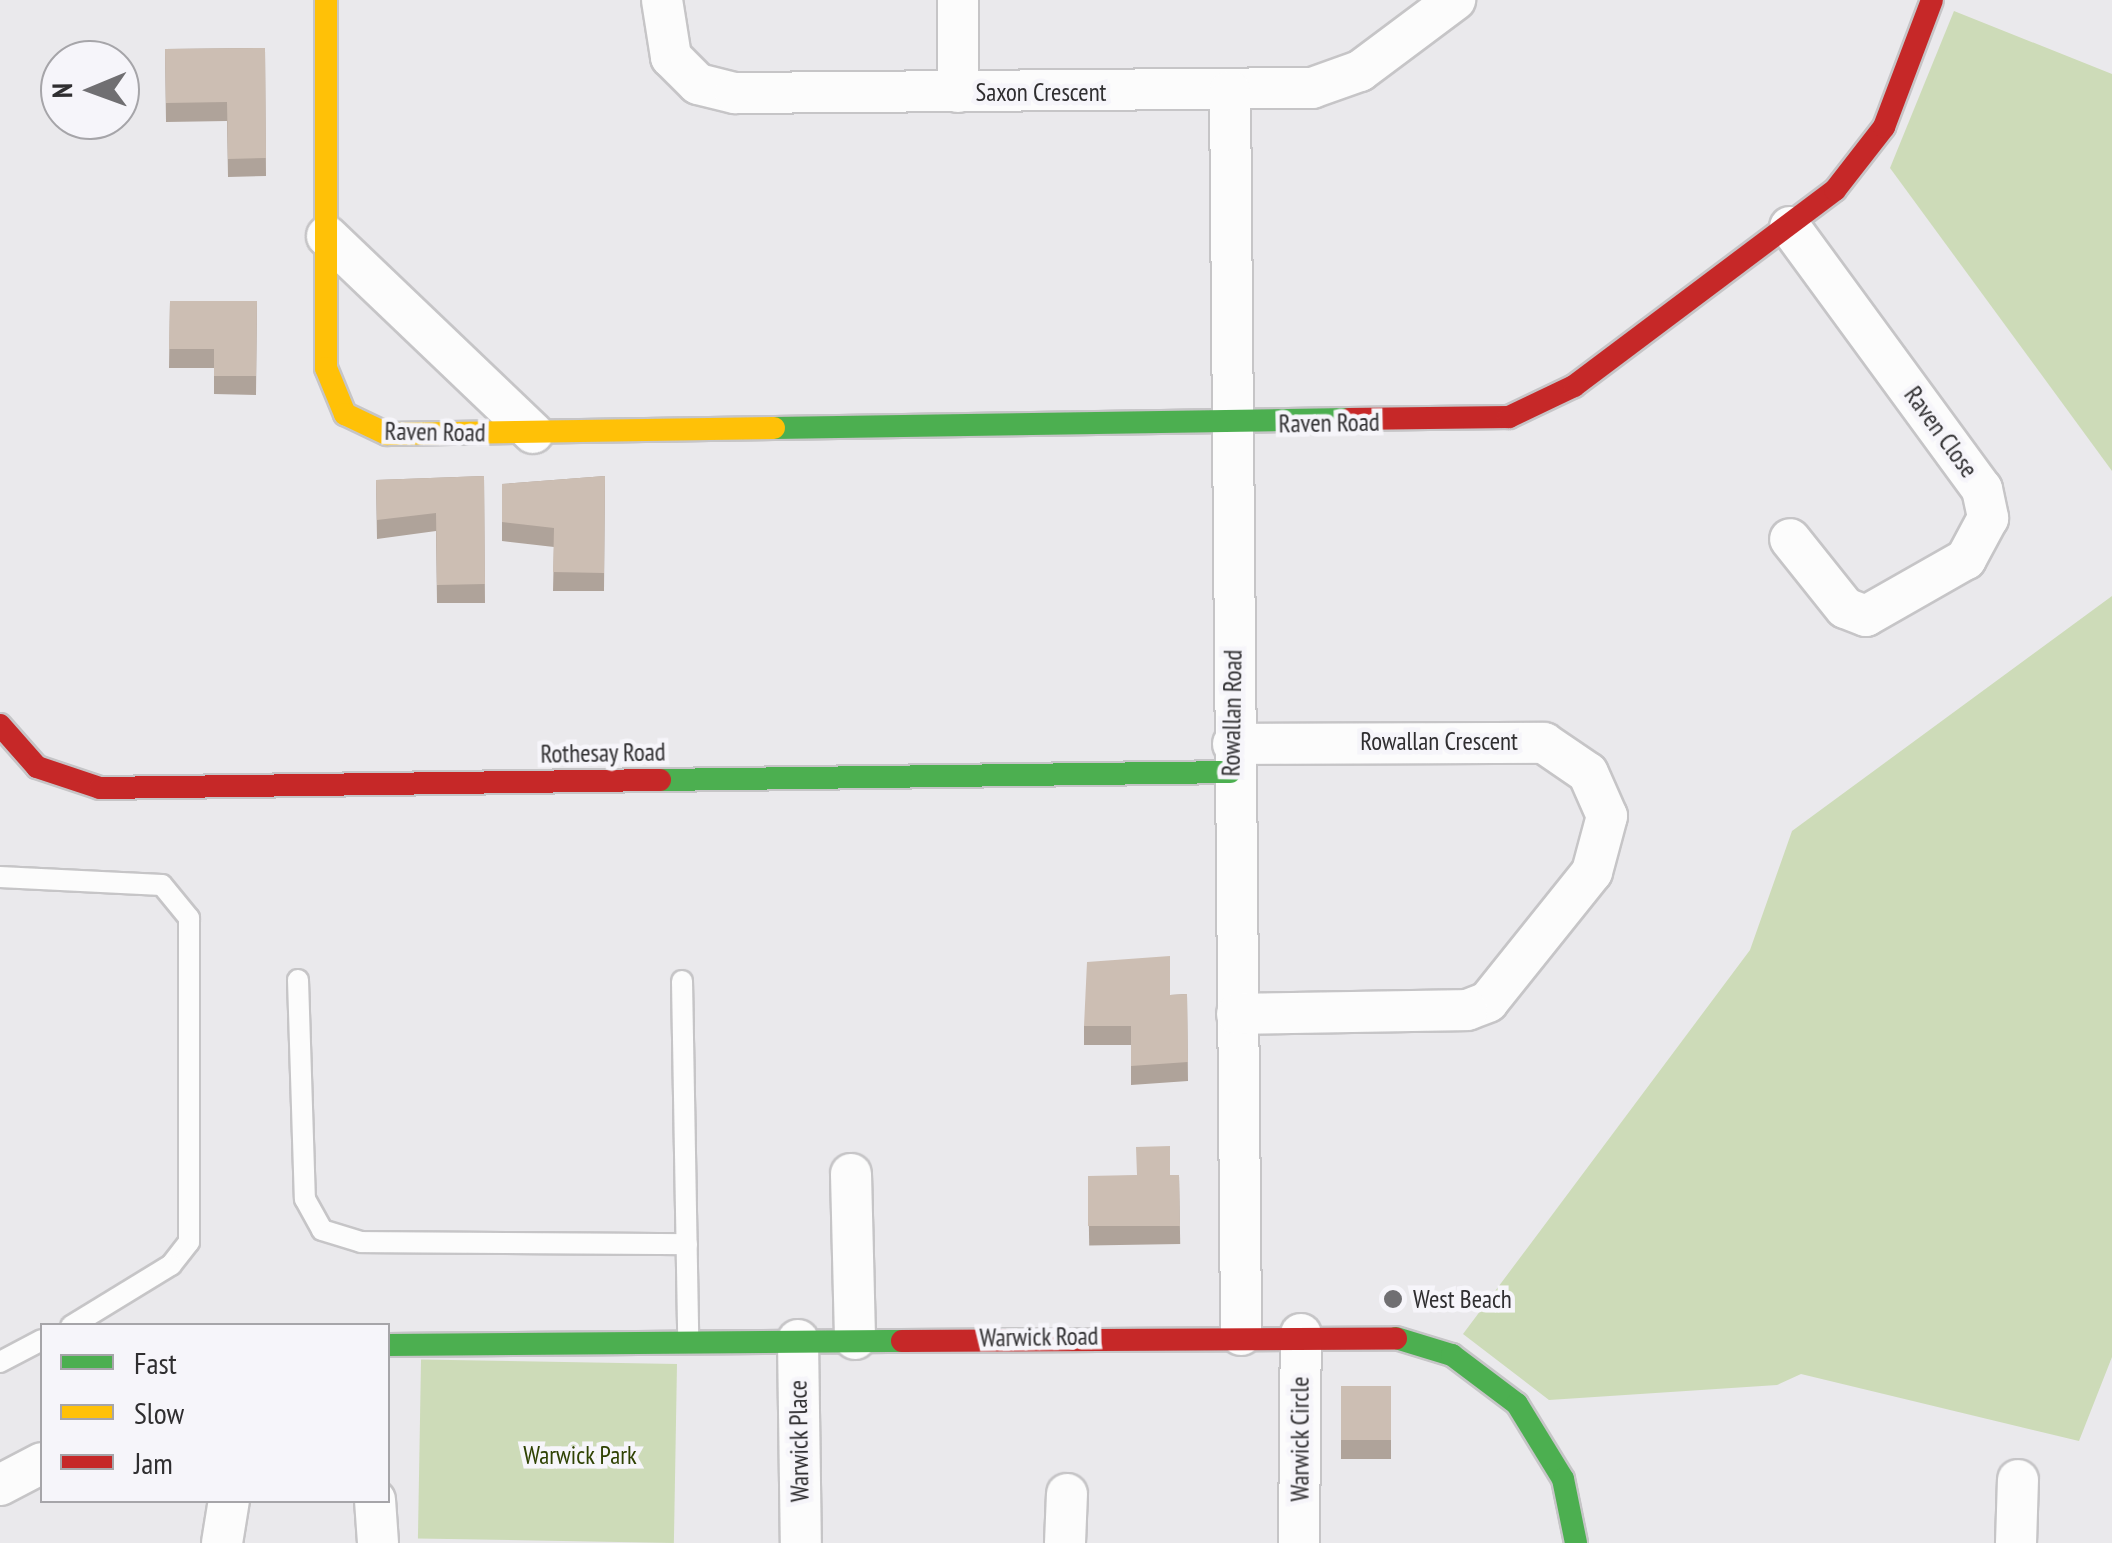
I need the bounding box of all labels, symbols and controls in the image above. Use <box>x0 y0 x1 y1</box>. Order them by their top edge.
north arrow <box>40 40 140 140</box>
street label: Saxon Crescent <box>976 77 1106 107</box>
text: N <box>43 83 80 98</box>
street label: Raven Close <box>1898 381 1984 483</box>
street label: Raven Road <box>1278 407 1380 439</box>
street label: Raven Road <box>384 416 486 448</box>
street label: Rowallan Road <box>1216 649 1248 777</box>
street label: Rowallan Crescent <box>1360 726 1518 756</box>
street label: Rothesay Road <box>540 737 666 769</box>
place label: West Beach <box>1413 1284 1512 1314</box>
marker: West Beach <box>1382 1288 1404 1310</box>
street label: Warwick Road <box>979 1321 1099 1353</box>
legend <box>40 1323 390 1503</box>
text: Fast <box>134 1343 177 1382</box>
street label: Warwick Circle <box>1285 1376 1315 1502</box>
street label: Warwick Place <box>783 1379 815 1503</box>
text: Slow <box>134 1393 184 1432</box>
park label: Warwick Park <box>523 1440 637 1470</box>
text: Jam <box>134 1443 173 1482</box>

